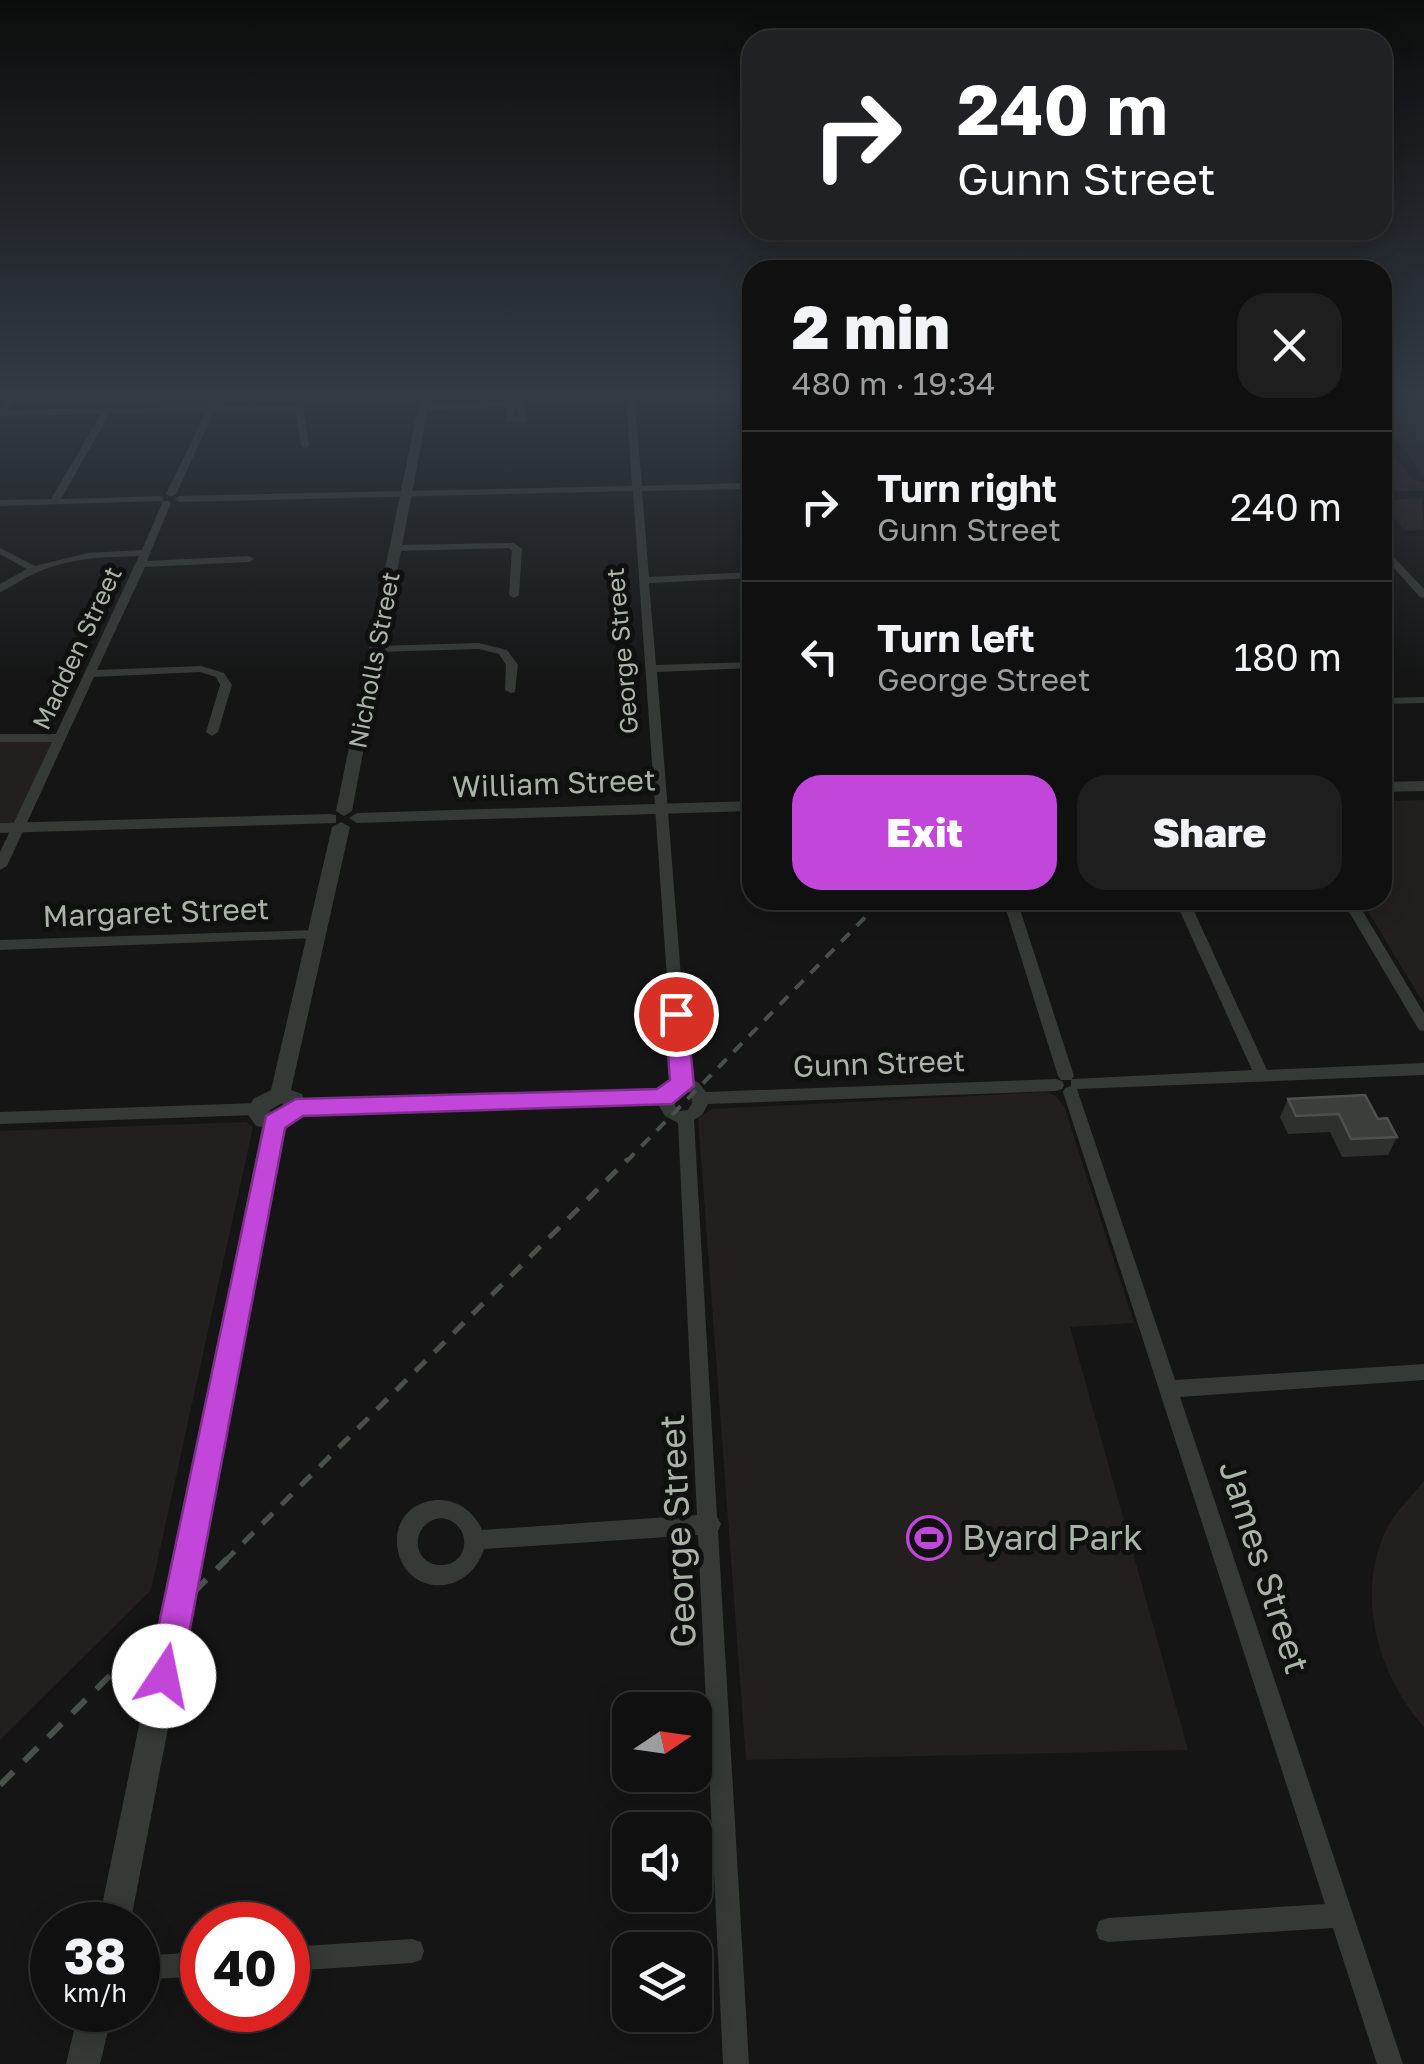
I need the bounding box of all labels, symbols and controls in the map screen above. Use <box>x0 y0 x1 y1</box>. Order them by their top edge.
text: 240 m <box>957 66 1168 150</box>
icon: right <box>792 70 922 200</box>
text: Gunn Street <box>957 151 1216 205</box>
text: 2 min <box>792 290 950 362</box>
button: close <box>1237 293 1342 398</box>
text: 480 m · 19:34 <box>792 364 996 402</box>
text: Turn right <box>877 465 1057 510</box>
icon: right <box>792 479 847 534</box>
text: 240 m <box>1230 484 1342 529</box>
text: Gunn Street <box>877 510 1061 548</box>
street label: Madden Street <box>25 561 128 734</box>
street label: George Street <box>599 567 644 735</box>
street label: Nicholls Street <box>341 569 406 751</box>
text: Turn left <box>877 615 1035 660</box>
icon: left <box>792 629 847 684</box>
text: 180 m <box>1234 634 1342 679</box>
text: George Street <box>877 660 1090 698</box>
street label: William Street <box>451 761 656 805</box>
button: Exit <box>792 775 1057 890</box>
button: Share <box>1077 775 1342 890</box>
street label: Margaret Street <box>42 890 270 934</box>
pin <box>634 972 719 1057</box>
icon: arrive <box>649 987 704 1042</box>
street label: Gunn Street <box>792 1042 966 1084</box>
street label: George Street <box>650 1413 704 1649</box>
street label: James Street <box>1211 1455 1319 1678</box>
sports icon: Byard Park <box>906 1515 952 1561</box>
place label: Byard Park <box>962 1516 1143 1558</box>
position arrow <box>112 1624 216 1728</box>
north arrow <box>612 1692 712 1792</box>
map controls <box>612 1692 712 2032</box>
button: sound <box>612 1812 712 1912</box>
speed limit sign: 40 <box>180 1902 310 2032</box>
text: 38 <box>64 1925 126 1985</box>
button: layers <box>612 1932 712 2032</box>
text: km/h <box>63 1977 127 2008</box>

